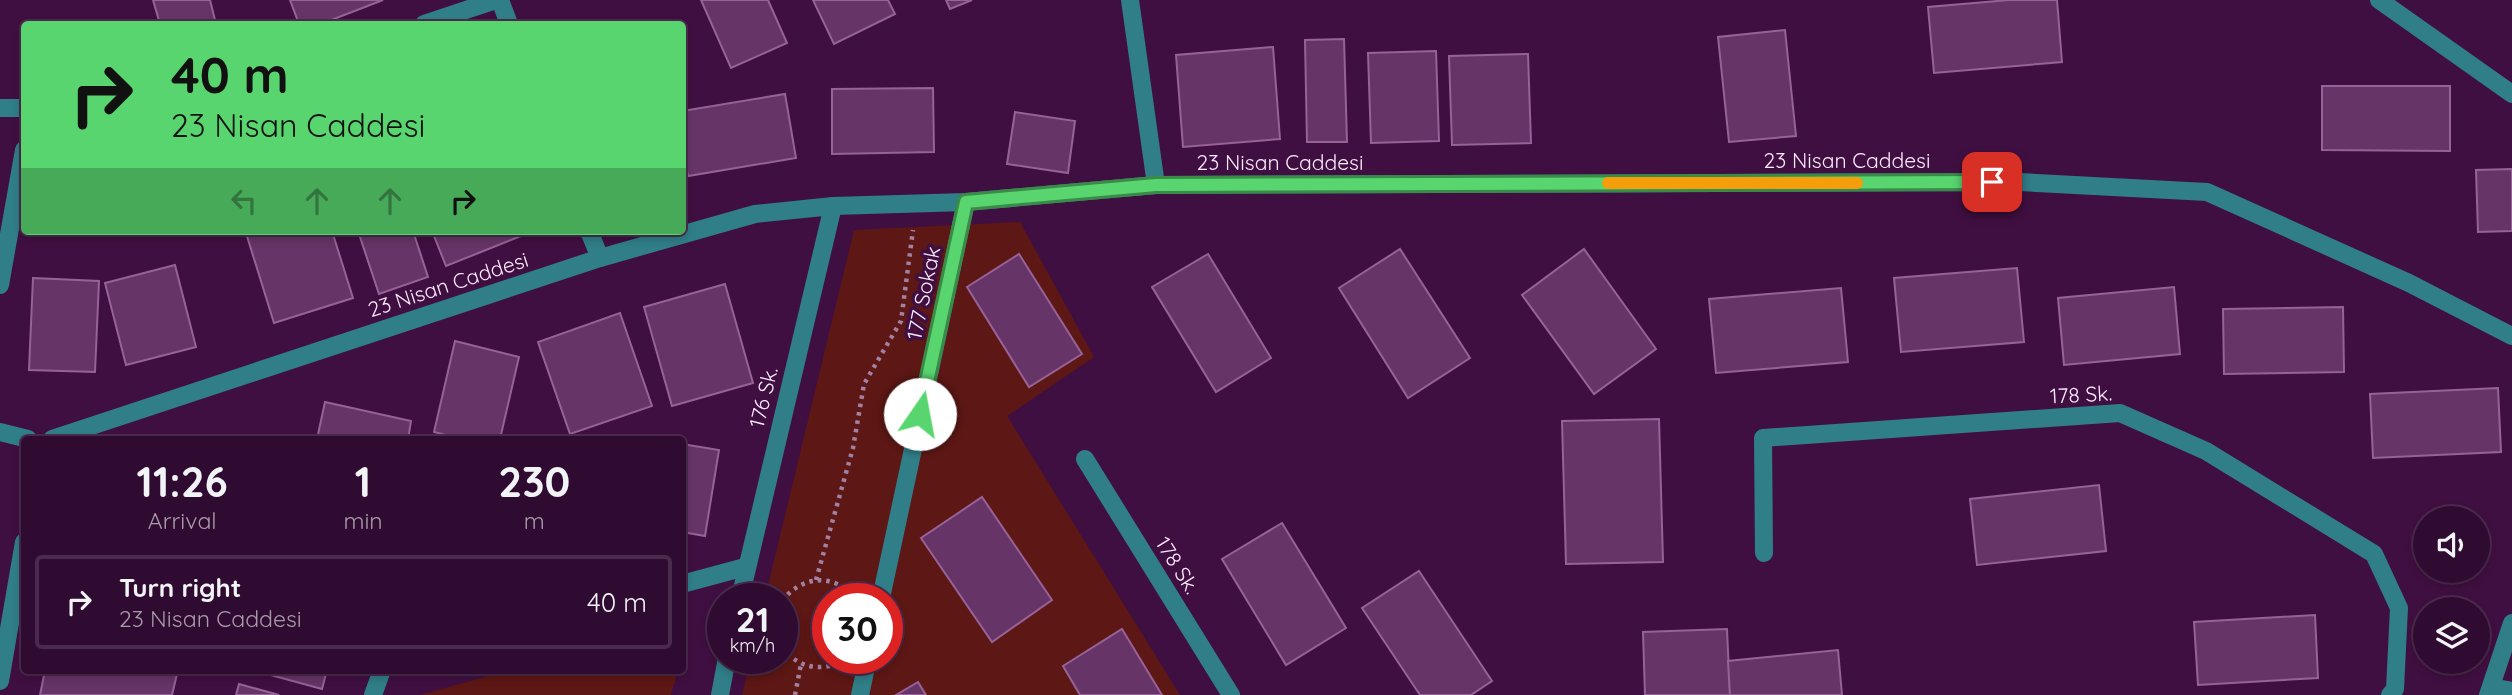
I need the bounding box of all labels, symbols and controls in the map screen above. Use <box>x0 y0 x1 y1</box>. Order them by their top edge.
text: 40 m <box>171 44 289 105</box>
icon: right <box>56 49 147 140</box>
text: 23 Nisan Caddesi <box>171 105 425 145</box>
street label: 23 Nisan Caddesi <box>1764 147 1930 173</box>
street label: 23 Nisan Caddesi <box>1197 149 1363 175</box>
pin <box>1962 152 2022 212</box>
icon: arrive <box>1973 163 2011 201</box>
icon: left <box>225 182 263 220</box>
icon: ahead <box>298 182 336 220</box>
icon: ahead <box>371 182 409 220</box>
icon: right <box>444 182 482 220</box>
street label: 177 Sokak <box>900 244 946 342</box>
street label: 23 Nisan Caddesi <box>365 246 531 322</box>
street label: 176 Sk. <box>743 364 783 430</box>
position arrow <box>883 377 957 451</box>
street label: 178 Sk. <box>2049 379 2113 409</box>
text: 11:26 <box>137 455 228 508</box>
text: 1 <box>355 455 371 508</box>
text: 230 <box>498 455 570 508</box>
text: Arrival <box>148 506 217 535</box>
text: min <box>343 506 383 535</box>
text: m <box>524 506 545 535</box>
map controls <box>2413 506 2490 674</box>
button: sound <box>2413 506 2490 583</box>
street label: 178 Sk. <box>1150 532 1206 598</box>
text: Turn right <box>119 571 241 604</box>
icon: right <box>60 583 98 621</box>
speed limit sign: 30 <box>812 583 903 674</box>
text: 40 m <box>587 586 647 619</box>
text: 21 <box>736 597 769 641</box>
button: layers <box>2413 597 2490 674</box>
text: 23 Nisan Caddesi <box>119 604 302 633</box>
text: km/h <box>730 634 775 657</box>

